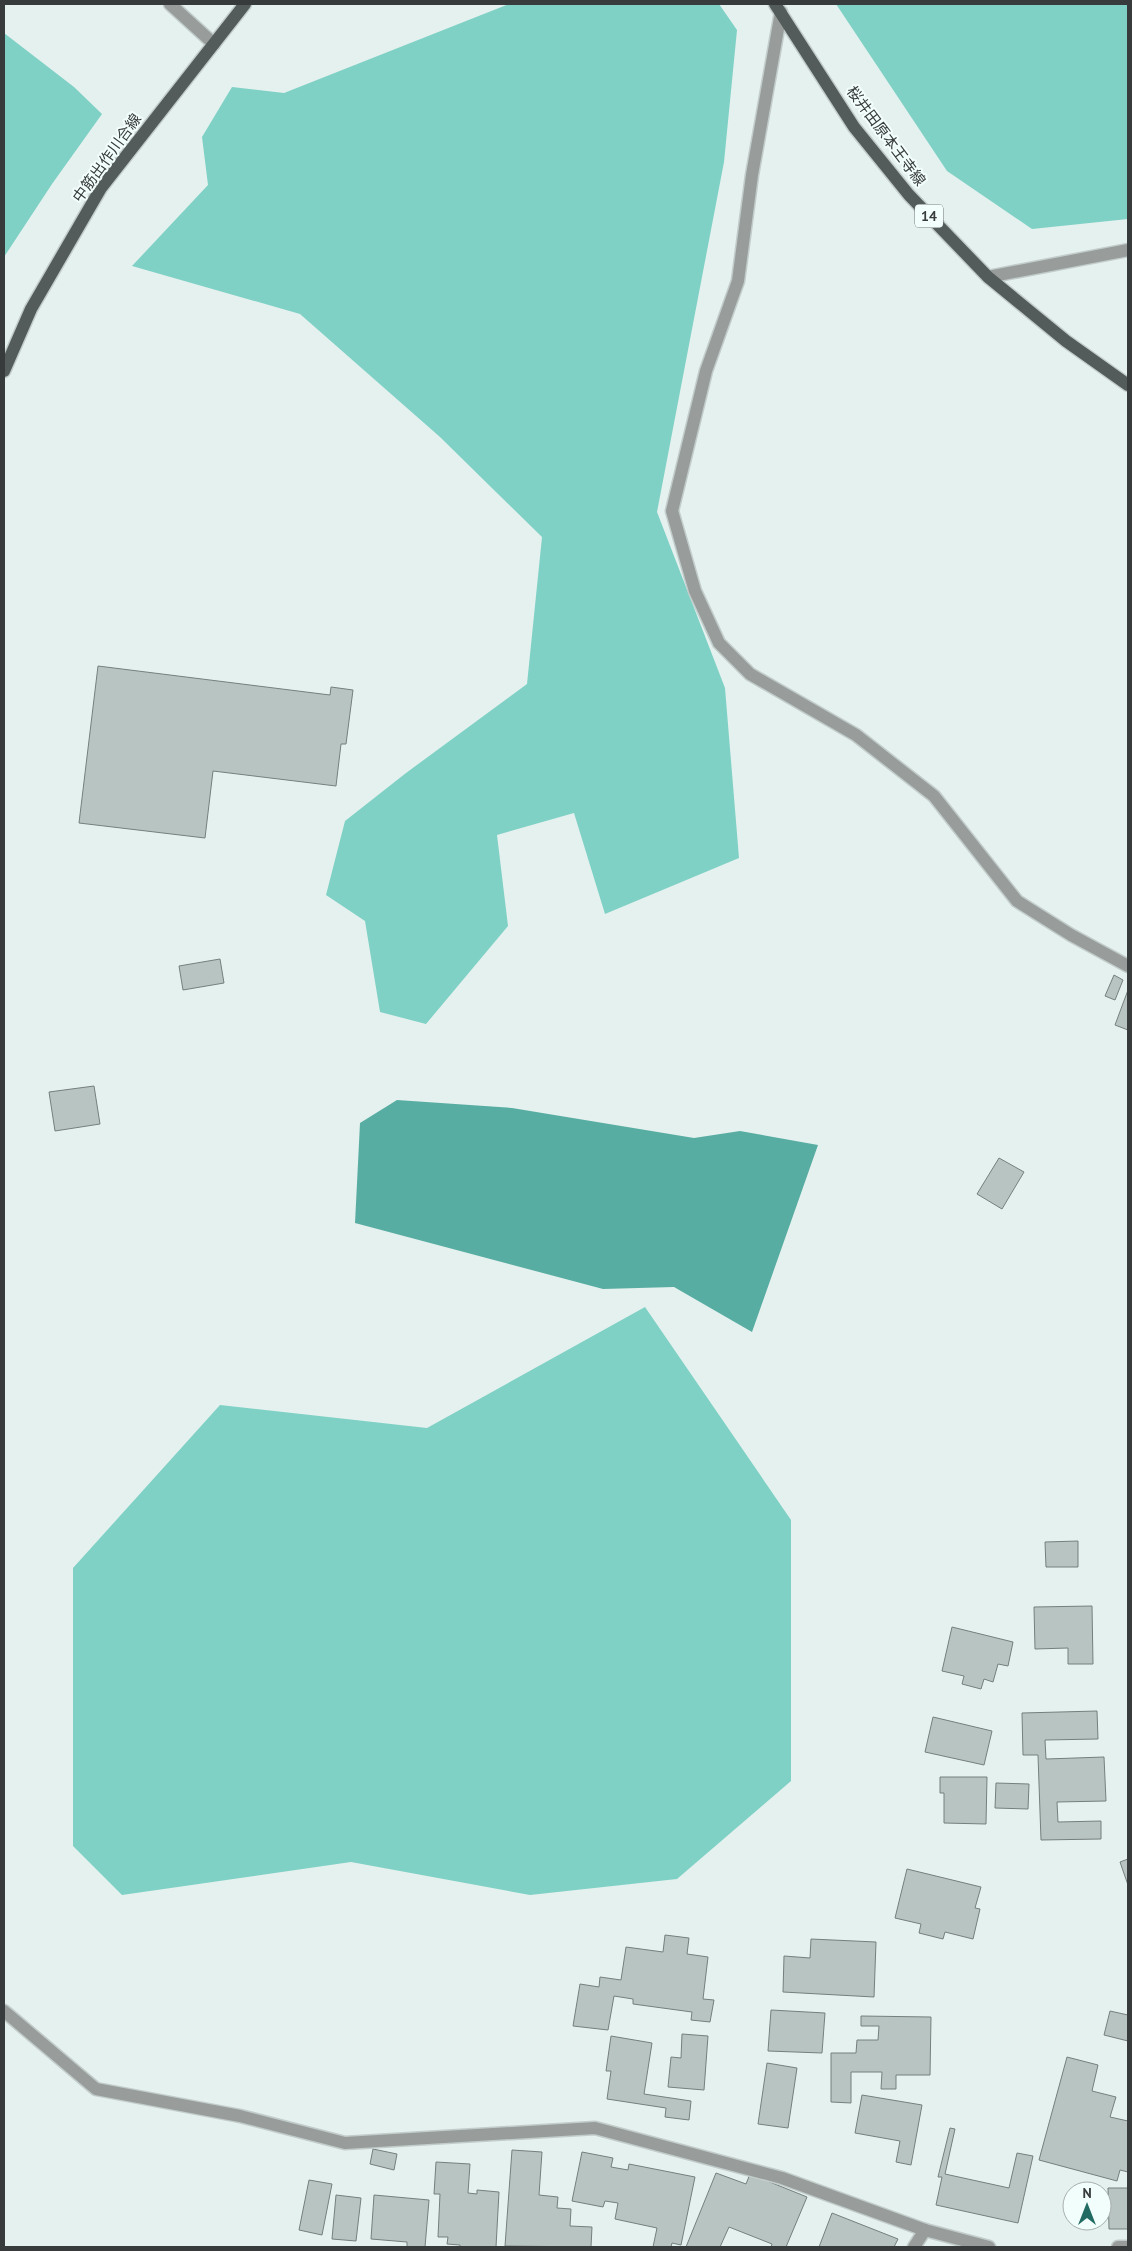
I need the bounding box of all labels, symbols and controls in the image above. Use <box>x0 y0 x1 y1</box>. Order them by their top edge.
street label: 桜井田原本王寺線 <box>843 82 930 189</box>
street label: 中筋出作川合線 <box>68 110 145 206</box>
road number: 14 <box>915 205 943 228</box>
north arrow <box>1062 2181 1112 2231</box>
text: N <box>1082 2184 1092 2202</box>

